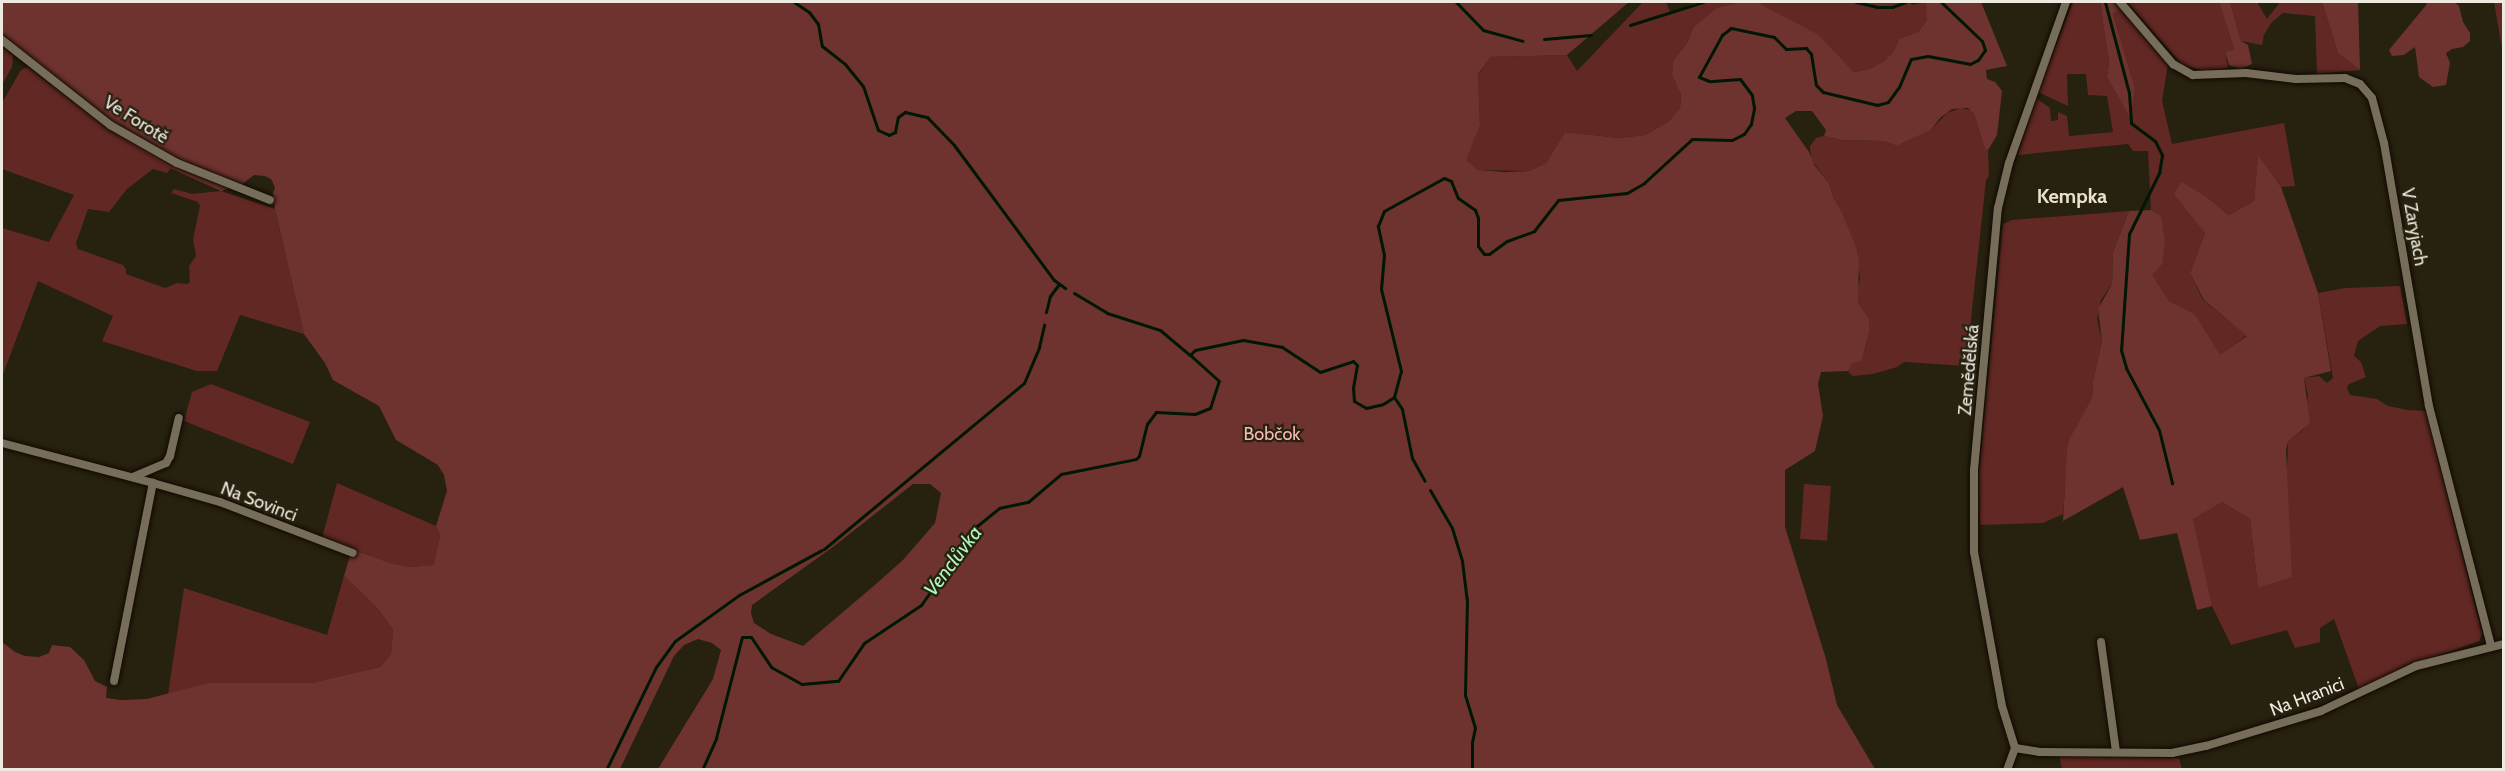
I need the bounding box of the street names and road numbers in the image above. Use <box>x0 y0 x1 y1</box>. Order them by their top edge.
street label: Ve Forotě <box>100 92 172 148</box>
street label: V Zaryjach <box>2397 186 2431 268</box>
street label: Zemědělská <box>1954 324 1984 416</box>
street label: Na Sovinci <box>218 478 300 526</box>
street label: Na Hranici <box>2267 673 2347 721</box>

